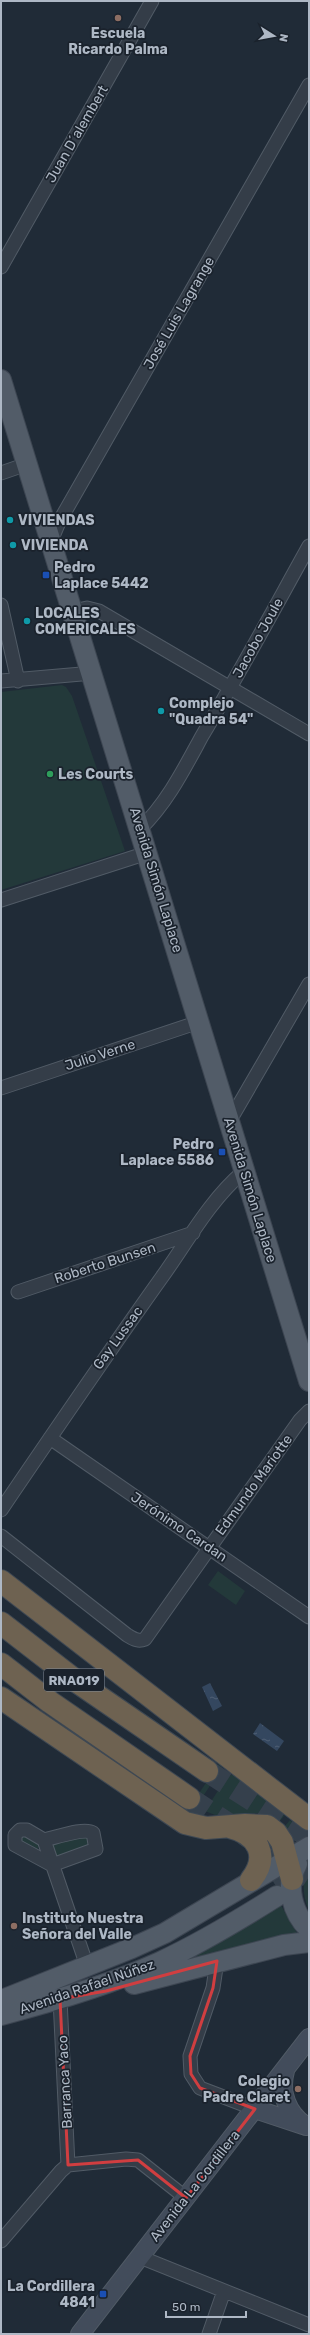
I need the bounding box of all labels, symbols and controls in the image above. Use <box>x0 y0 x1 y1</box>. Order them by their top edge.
marker: Escuela Ricardo Palma <box>113 13 123 23</box>
north arrow <box>254 16 294 56</box>
place label: Escuela Ricardo Palma <box>68 25 168 58</box>
text: N <box>276 33 290 43</box>
street label: Juan D´alembert <box>42 82 112 186</box>
street label: José Luis Lagrange <box>140 254 218 372</box>
place label: VIVIENDAS <box>18 512 94 529</box>
marker: VIVIENDAS <box>5 515 15 525</box>
place label: VIVIENDA <box>21 537 88 554</box>
marker: VIVIENDA <box>8 540 18 550</box>
place label: Pedro Laplace 5442 <box>54 559 149 592</box>
marker: Pedro Laplace 5442 <box>41 570 51 580</box>
street label: Jacobo Joule <box>229 595 287 681</box>
place label: LOCALES COMERICALES <box>35 605 136 638</box>
marker: LOCALES COMERICALES <box>22 616 32 626</box>
place label: Complejo "Quadra 54" <box>169 695 253 728</box>
marker: Complejo "Quadra 54" <box>156 706 166 716</box>
place label: Les Courts <box>58 766 134 783</box>
marker: Les Courts <box>45 769 55 779</box>
street label: Avenida Simón Laplace <box>126 805 186 955</box>
street label: Julio Verne <box>63 1036 138 1074</box>
street label: Avenida Simón Laplace <box>220 1115 280 1265</box>
place label: Pedro Laplace 5586 <box>120 1136 214 1169</box>
marker: Pedro Laplace 5586 <box>217 1147 227 1157</box>
street label: Roberto Bunsen <box>52 1239 158 1287</box>
street label: Gay Lussac <box>89 1303 147 1373</box>
street label: Edmundo Mariotte <box>212 1431 296 1539</box>
street label: Jerónimo Cardan <box>128 1488 230 1566</box>
road number: RNA019 <box>44 1669 104 1691</box>
place label: Instituto Nuestra Señora del Valle <box>22 1910 143 1943</box>
marker: Instituto Nuestra Señora del Valle <box>9 1921 19 1931</box>
street label: Avenida Rafael Núñez <box>17 1956 157 2018</box>
street label: Barranca Yaco <box>54 2035 76 2129</box>
place label: Colegio Padre Claret <box>203 2073 290 2106</box>
marker: Colegio Padre Claret <box>293 2084 303 2094</box>
street label: Avenida La Cordillera <box>146 2127 244 2245</box>
place label: La Cordillera 4841 <box>7 2278 95 2311</box>
marker: La Cordillera 4841 <box>98 2289 108 2299</box>
scale bar <box>166 2293 246 2319</box>
text: 50 m <box>172 2300 200 2314</box>

